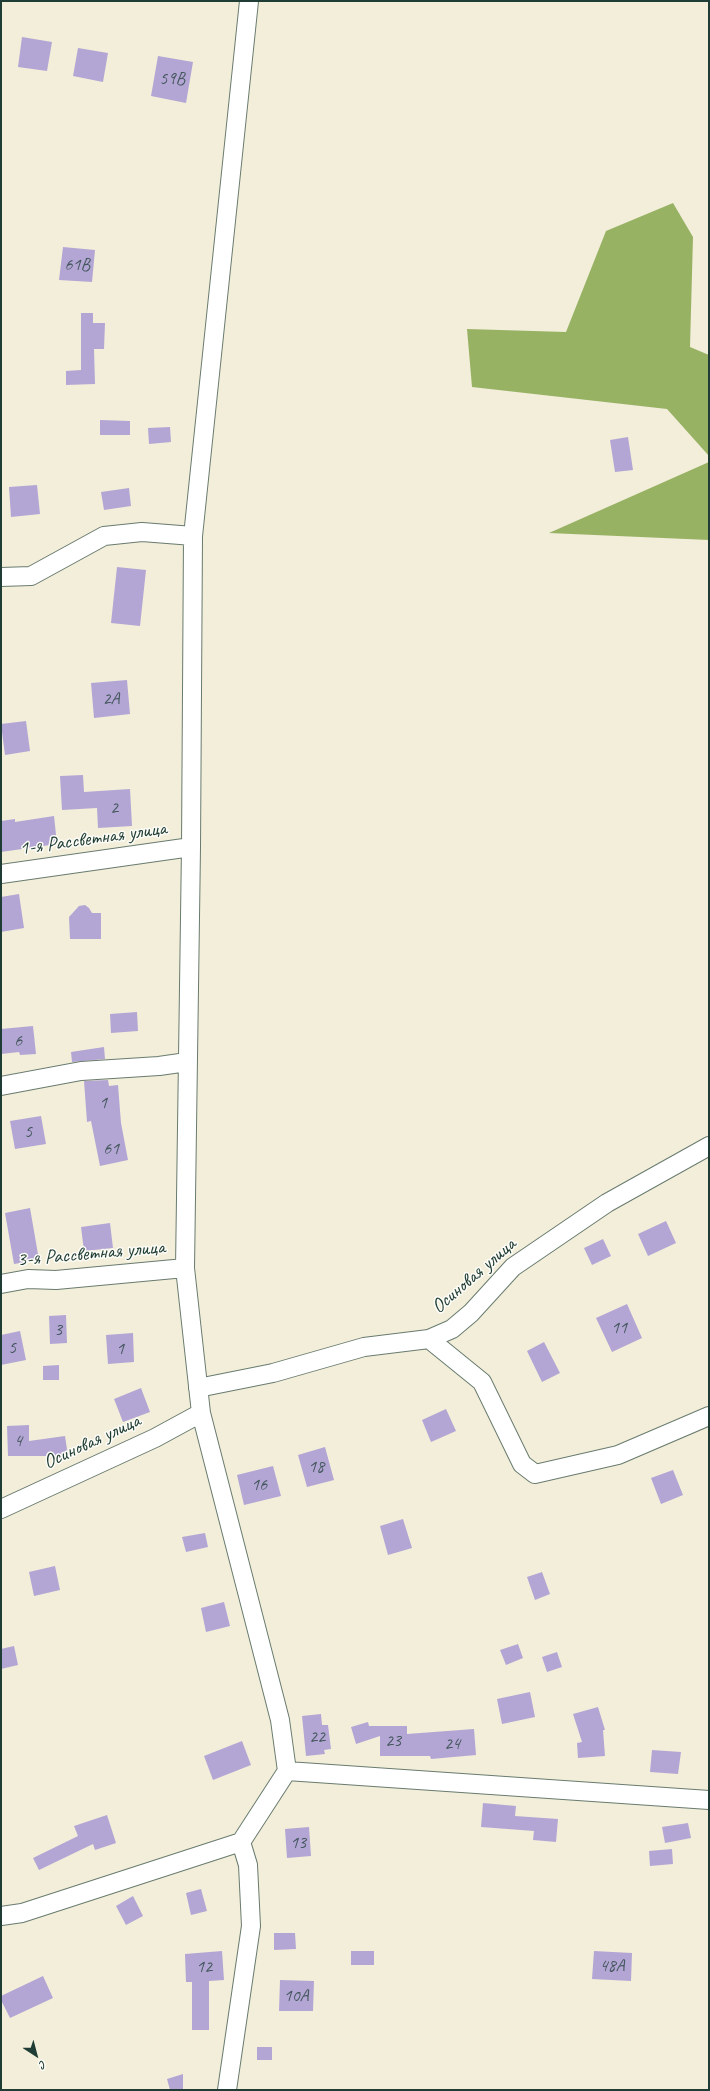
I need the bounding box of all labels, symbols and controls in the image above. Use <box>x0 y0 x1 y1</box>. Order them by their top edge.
house number: 59В <box>159 68 185 90</box>
house number: 61В <box>64 254 90 276</box>
house number: 2А <box>102 688 120 710</box>
house number: 2 <box>110 797 118 819</box>
street label: 1-я Рассветная улица <box>18 817 168 861</box>
house number: 6 <box>14 1030 22 1052</box>
house number: 1 <box>99 1092 107 1114</box>
house number: 5 <box>24 1121 32 1143</box>
house number: 61 <box>103 1138 119 1160</box>
street label: Осиновая улица <box>427 1233 521 1319</box>
street label: 3-я Рассветная улица <box>16 1236 166 1272</box>
house number: 11 <box>611 1317 627 1339</box>
house number: 3 <box>54 1319 62 1341</box>
house number: 5 <box>8 1337 16 1359</box>
house number: 1 <box>116 1338 124 1360</box>
street label: Осиновая улица <box>40 1409 144 1475</box>
house number: 4 <box>14 1430 22 1452</box>
house number: 18 <box>308 1456 324 1478</box>
house number: 16 <box>251 1474 267 1496</box>
house number: 22 <box>309 1726 325 1748</box>
house number: 23 <box>385 1730 401 1752</box>
house number: 24 <box>444 1733 460 1755</box>
house number: 13 <box>290 1832 306 1854</box>
house number: 48А <box>599 1955 625 1977</box>
house number: 12 <box>196 1956 212 1978</box>
house number: 10А <box>283 1985 309 2007</box>
north arrow <box>16 2035 56 2075</box>
text: С <box>37 2057 49 2072</box>

